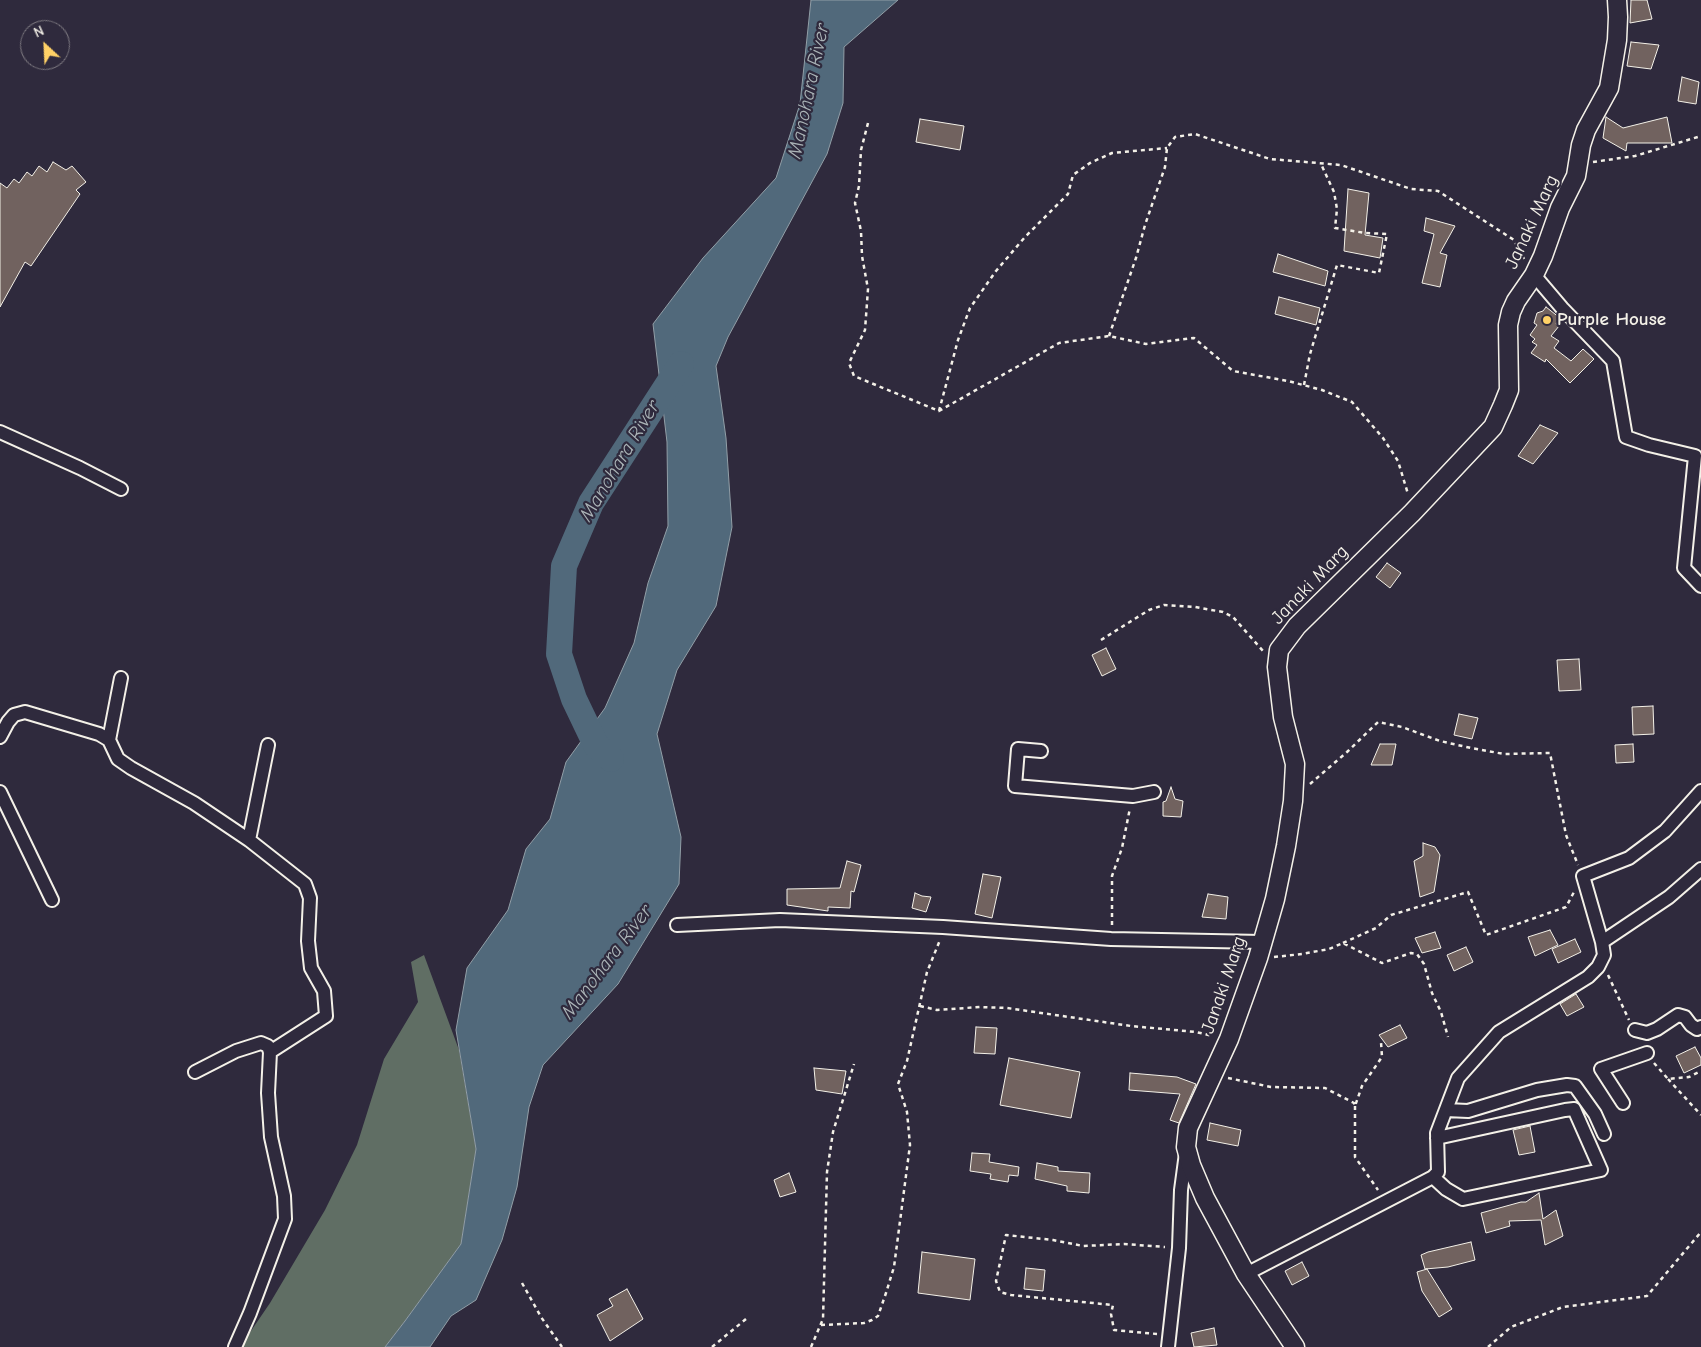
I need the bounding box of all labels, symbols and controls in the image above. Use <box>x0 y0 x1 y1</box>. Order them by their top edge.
north arrow <box>20 20 70 70</box>
text: N <box>31 22 47 41</box>
water label: Manohara River <box>783 22 835 160</box>
street label: Janaki Marg <box>1500 171 1564 273</box>
place label: Purple House <box>1557 309 1666 331</box>
marker: Purple House <box>1541 314 1553 326</box>
water label: Manohara River <box>574 396 666 526</box>
street label: Janaki Marg <box>1267 541 1353 629</box>
water label: Manohara River <box>556 900 658 1024</box>
street label: Janaki Marg <box>1197 933 1251 1037</box>

